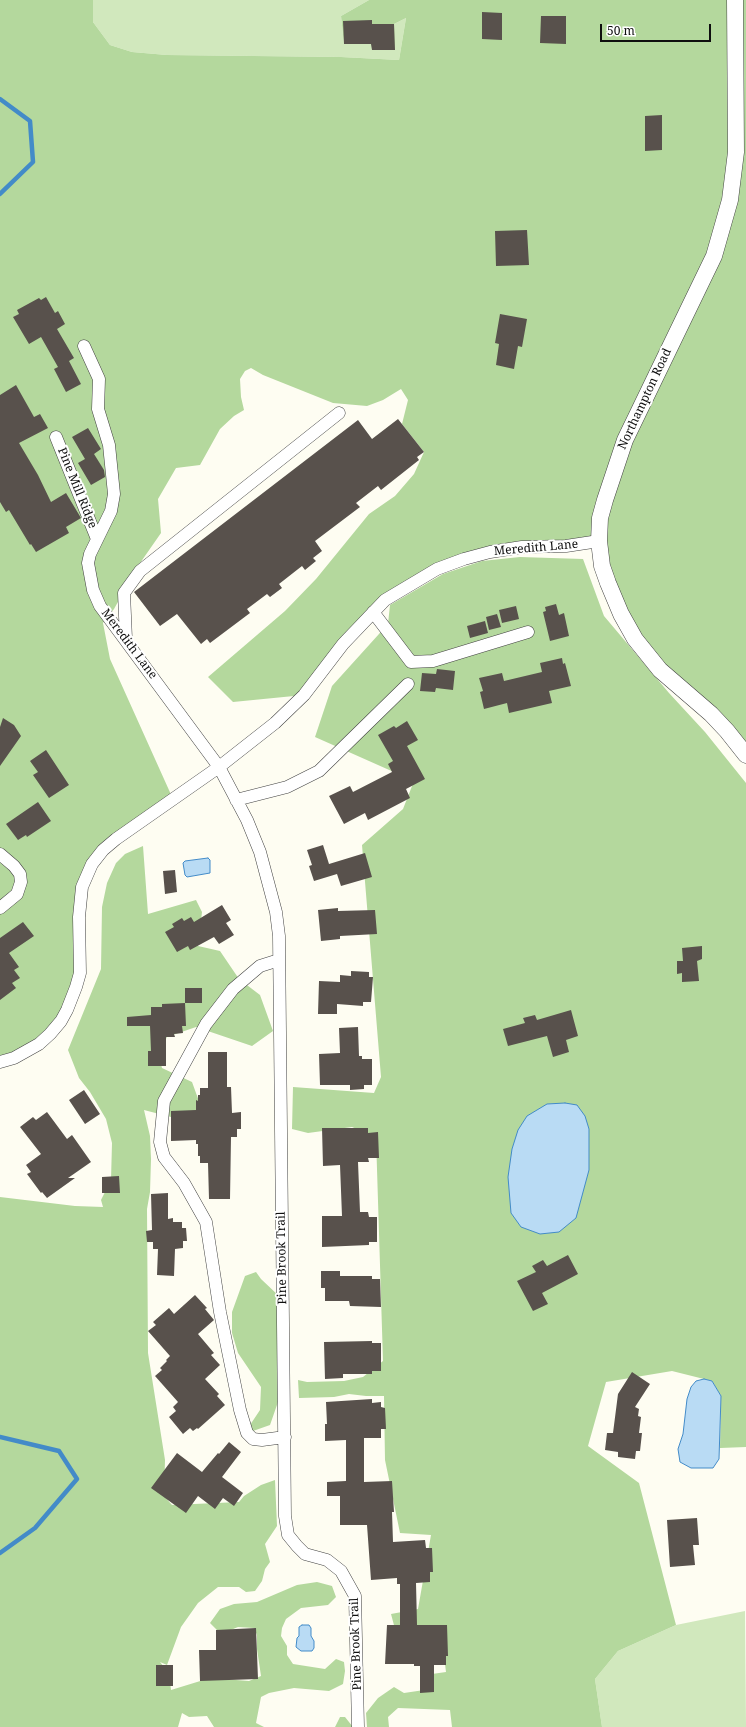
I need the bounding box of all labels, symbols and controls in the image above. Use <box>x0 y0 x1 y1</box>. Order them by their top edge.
scale bar <box>602 16 713 42</box>
text: 50 m <box>607 22 635 39</box>
street label: Northampton Road <box>615 346 675 452</box>
street label: Pine Mill Ridge <box>54 445 100 531</box>
street label: Meredith Lane <box>493 537 579 559</box>
street label: Meredith Lane <box>98 606 160 682</box>
street label: Pine Brook Trail <box>274 1211 290 1305</box>
street label: Pine Brook Trail <box>347 1597 365 1691</box>

